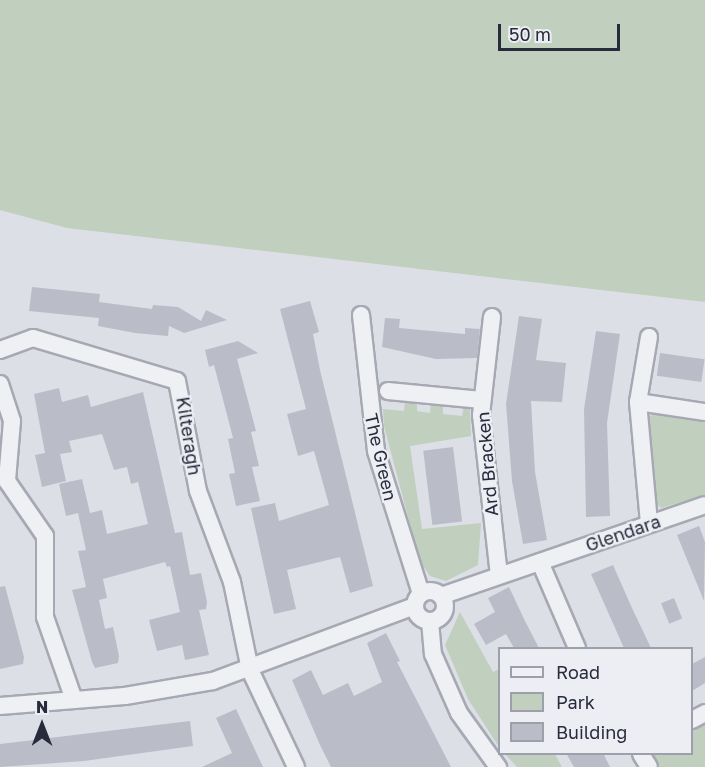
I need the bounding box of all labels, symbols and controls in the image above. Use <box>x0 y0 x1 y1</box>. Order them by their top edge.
scale bar <box>501 12 622 50</box>
text: 50 m <box>509 23 551 45</box>
street label: Kilteragh <box>172 395 206 477</box>
street label: The Green <box>361 411 401 503</box>
street label: Ard Bracken <box>472 411 502 517</box>
street label: Glendara <box>583 510 663 556</box>
legend <box>498 647 693 755</box>
text: Road <box>556 661 600 683</box>
text: Park <box>556 691 595 713</box>
north arrow <box>12 695 72 755</box>
text: N <box>36 697 48 717</box>
text: Building <box>556 721 627 743</box>

